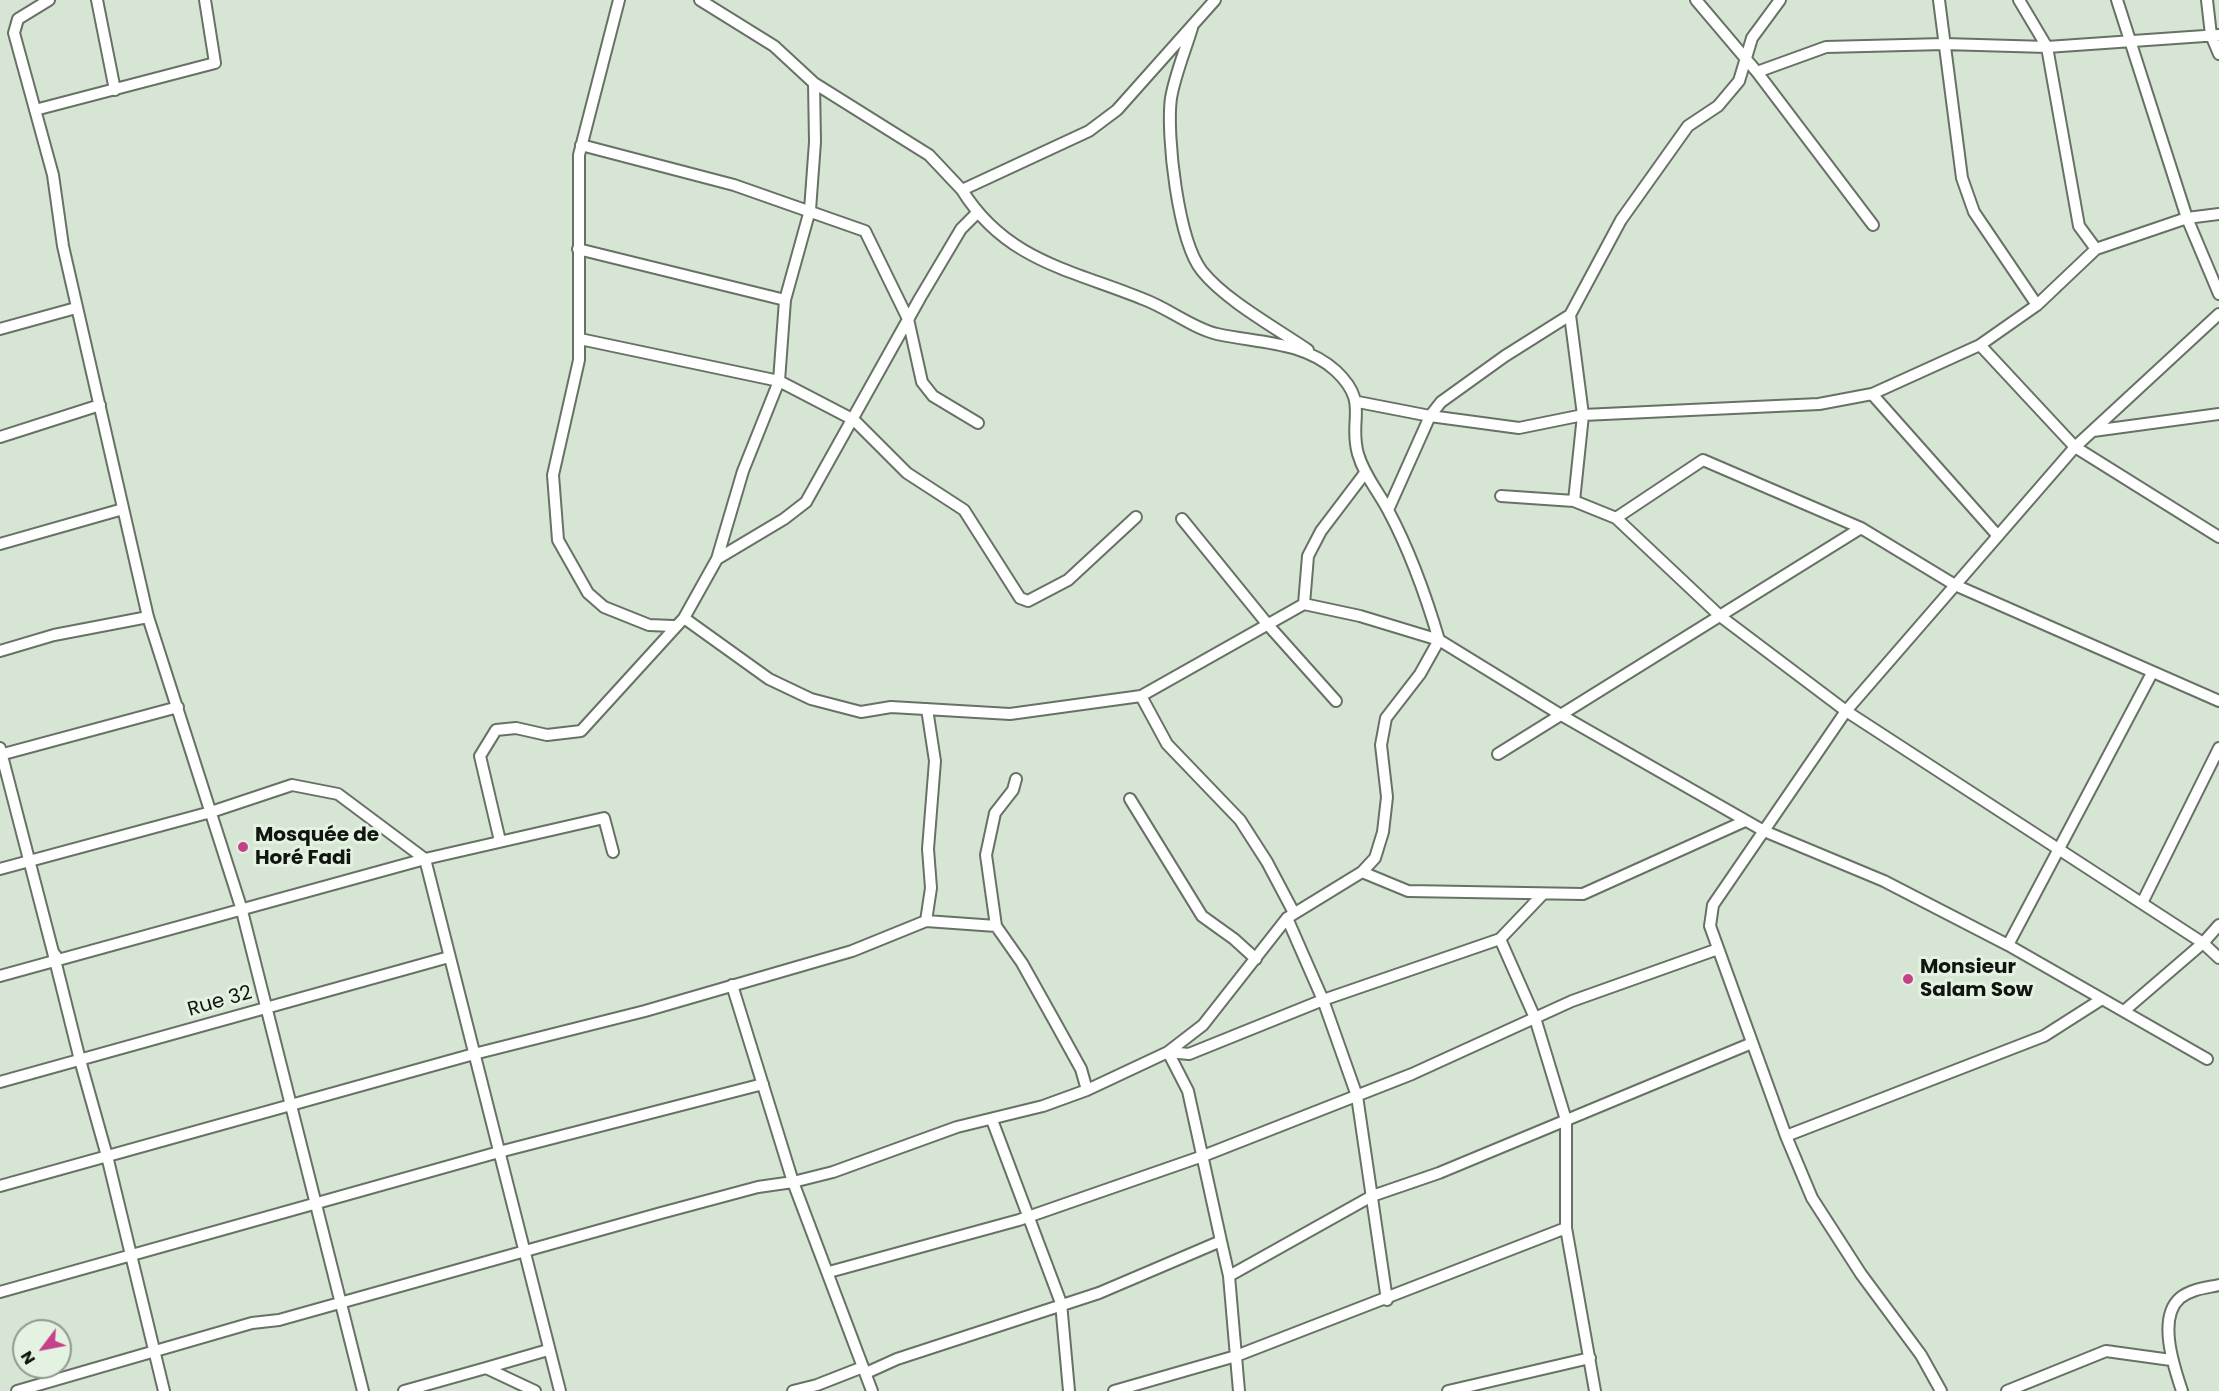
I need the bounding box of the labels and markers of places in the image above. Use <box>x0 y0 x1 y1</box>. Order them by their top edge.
place label: Mosquée de Horé Fadi <box>255 824 379 871</box>
marker: Mosquée de Horé Fadi <box>236 840 250 854</box>
place label: Monsieur Salam Sow <box>1920 956 2033 1003</box>
marker: Monsieur Salam Sow <box>1901 972 1915 986</box>

